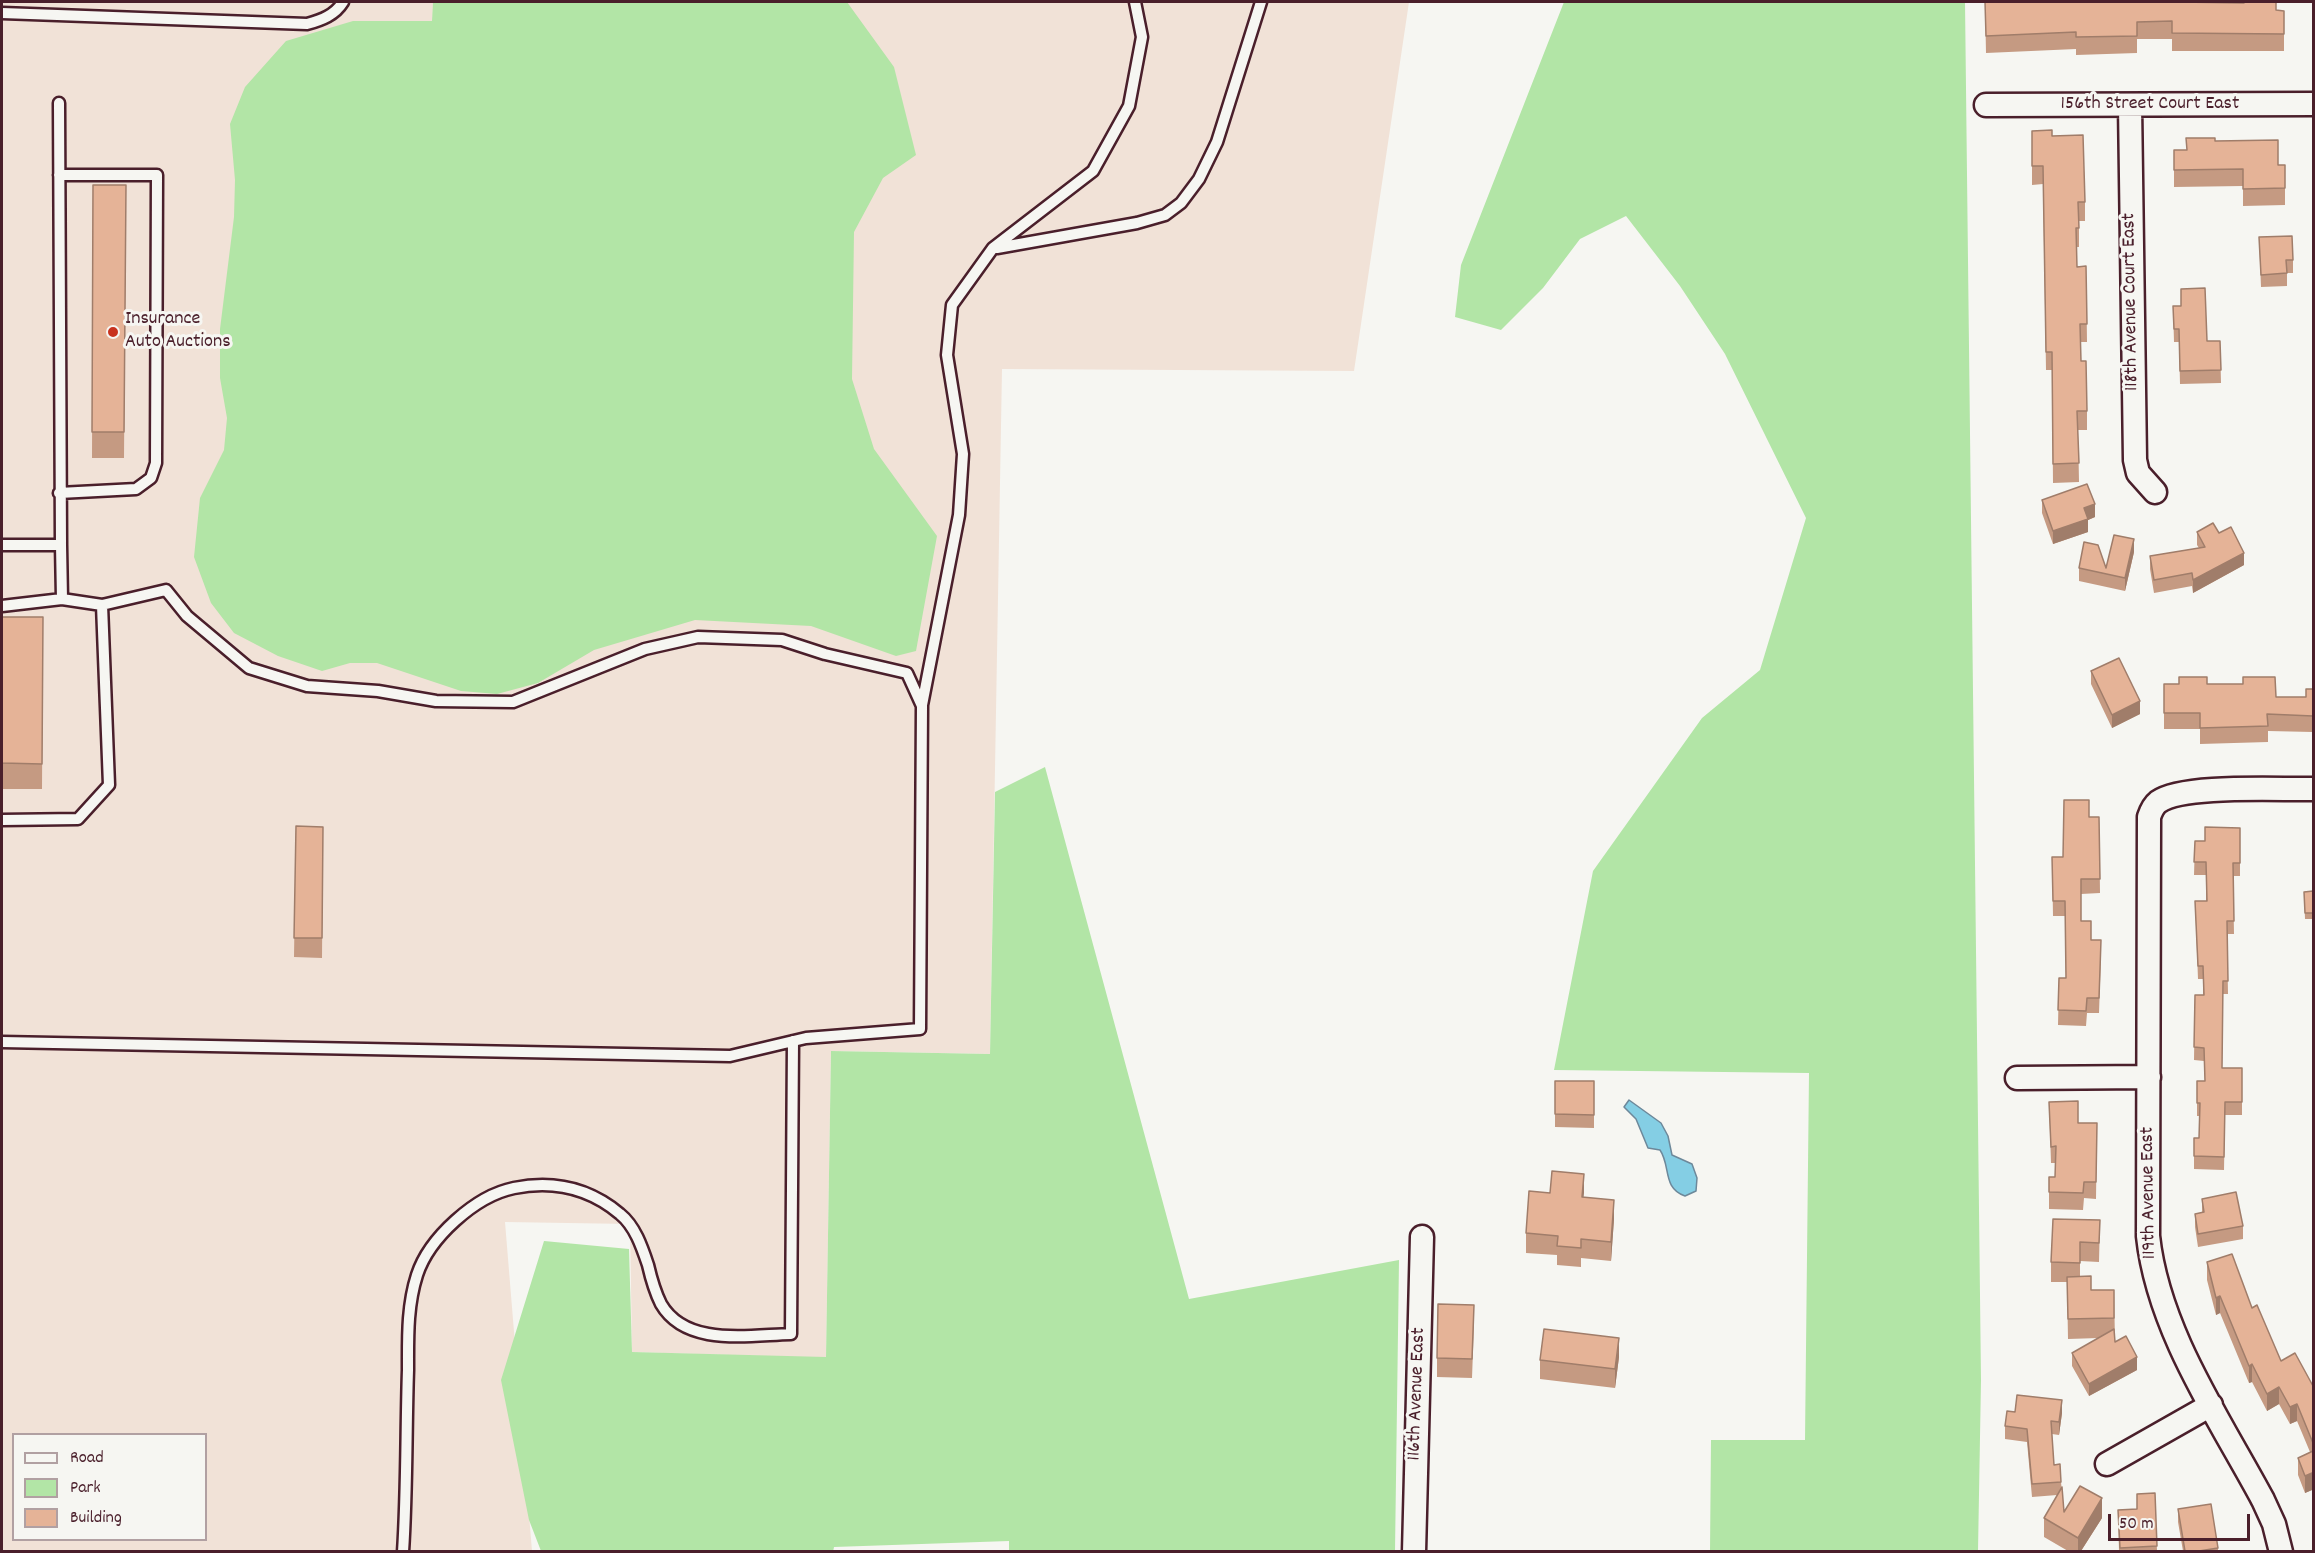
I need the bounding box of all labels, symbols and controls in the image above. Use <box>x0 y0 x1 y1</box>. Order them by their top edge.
street label: 156th Street Court East <box>2061 93 2239 117</box>
street label: 118th Avenue Court East <box>2118 213 2146 391</box>
place label: Insurance Auto Auctions <box>125 308 231 355</box>
marker: Insurance Auto Auctions <box>106 325 120 339</box>
street label: 119th Avenue East <box>2137 1127 2163 1259</box>
street label: 116th Avenue East <box>1404 1327 1432 1461</box>
legend <box>12 1433 207 1541</box>
text: Road <box>70 1446 104 1471</box>
text: Park <box>70 1476 101 1501</box>
scale bar <box>2111 1502 2254 1540</box>
text: Building <box>70 1506 122 1531</box>
text: 50 m <box>2119 1512 2154 1537</box>

